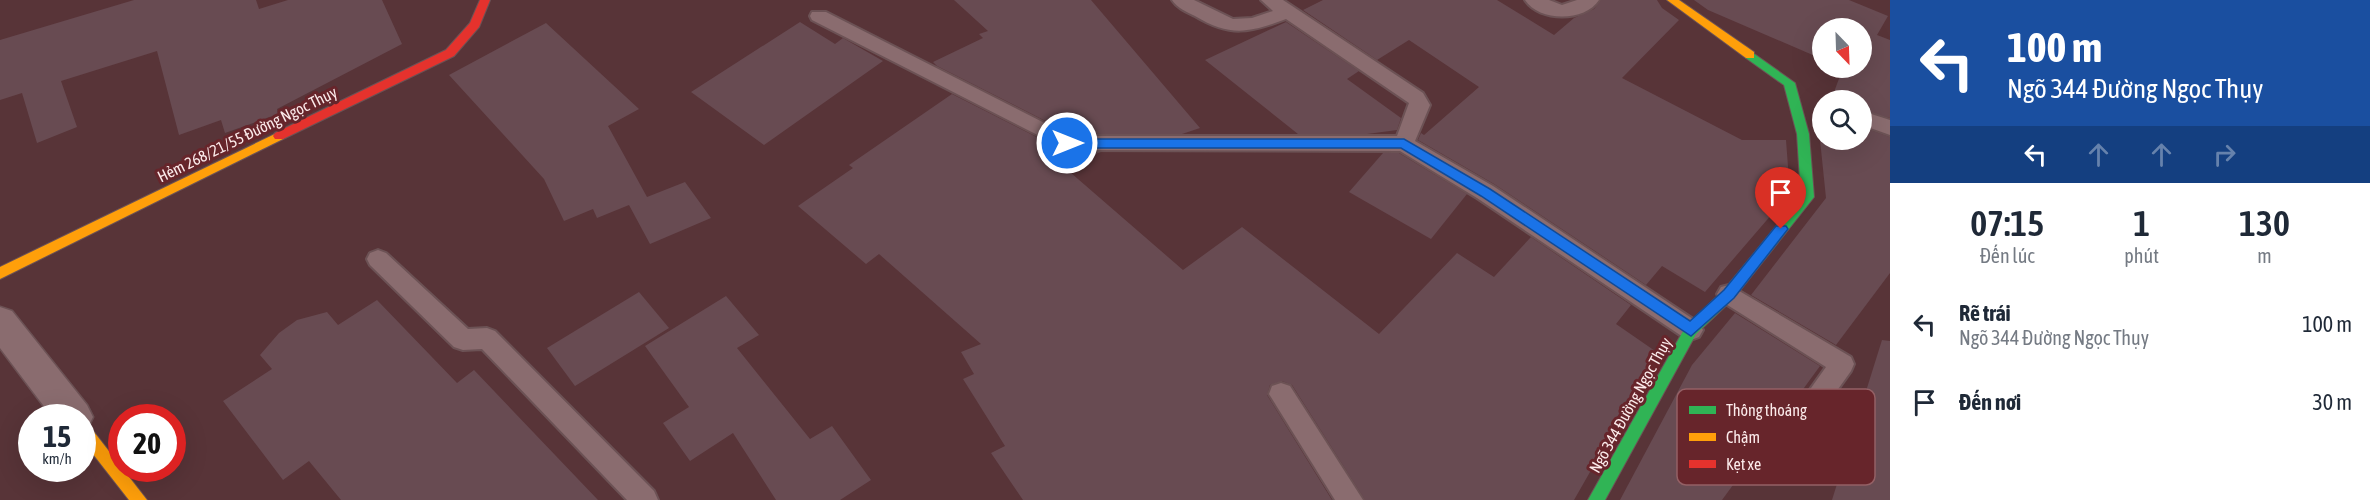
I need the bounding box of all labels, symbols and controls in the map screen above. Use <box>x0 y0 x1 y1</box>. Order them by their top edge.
north arrow <box>1812 18 1872 78</box>
map controls <box>1812 18 1872 150</box>
text: 100 m <box>2007 23 2102 71</box>
icon: left <box>1908 24 1986 102</box>
text: Ngõ 344 Đường Ngọc Thụy <box>2007 73 2263 104</box>
street label: Hẻm 268/21/55 Đường Ngọc Thụy <box>154 82 340 186</box>
button: search <box>1812 90 1872 150</box>
position arrow <box>1035 111 1099 175</box>
icon: left <box>2019 138 2052 171</box>
icon: ahead <box>2082 138 2115 171</box>
icon: ahead <box>2145 138 2178 171</box>
icon: right <box>2208 138 2241 171</box>
pin <box>1755 167 1806 229</box>
icon: arrive <box>1764 176 1797 209</box>
text: 07:15 <box>1970 202 2044 244</box>
text: 1 <box>2133 202 2150 244</box>
text: 130 <box>2239 202 2290 244</box>
text: Đến lúc <box>1980 244 2035 267</box>
text: phút <box>2124 244 2159 267</box>
text: m <box>2257 244 2272 267</box>
text: Rẽ trái <box>1959 300 2011 326</box>
icon: left <box>1908 308 1941 341</box>
text: 100 m <box>2302 311 2352 337</box>
text: Ngõ 344 Đường Ngọc Thụy <box>1959 326 2149 349</box>
street label: Ngõ 344 Đường Ngọc Thụy <box>1585 334 1676 476</box>
icon: arrive <box>1908 386 1941 419</box>
legend <box>1677 389 1875 485</box>
text: Đến nơi <box>1959 389 2021 415</box>
text: 30 m <box>2312 389 2352 415</box>
text: Thông thoáng <box>1726 401 1807 420</box>
speed limit sign: 20 <box>108 404 186 482</box>
text: 15 <box>43 419 71 453</box>
text: Chậm <box>1726 428 1760 446</box>
text: km/h <box>42 450 72 467</box>
text: Kẹt xe <box>1726 455 1761 473</box>

